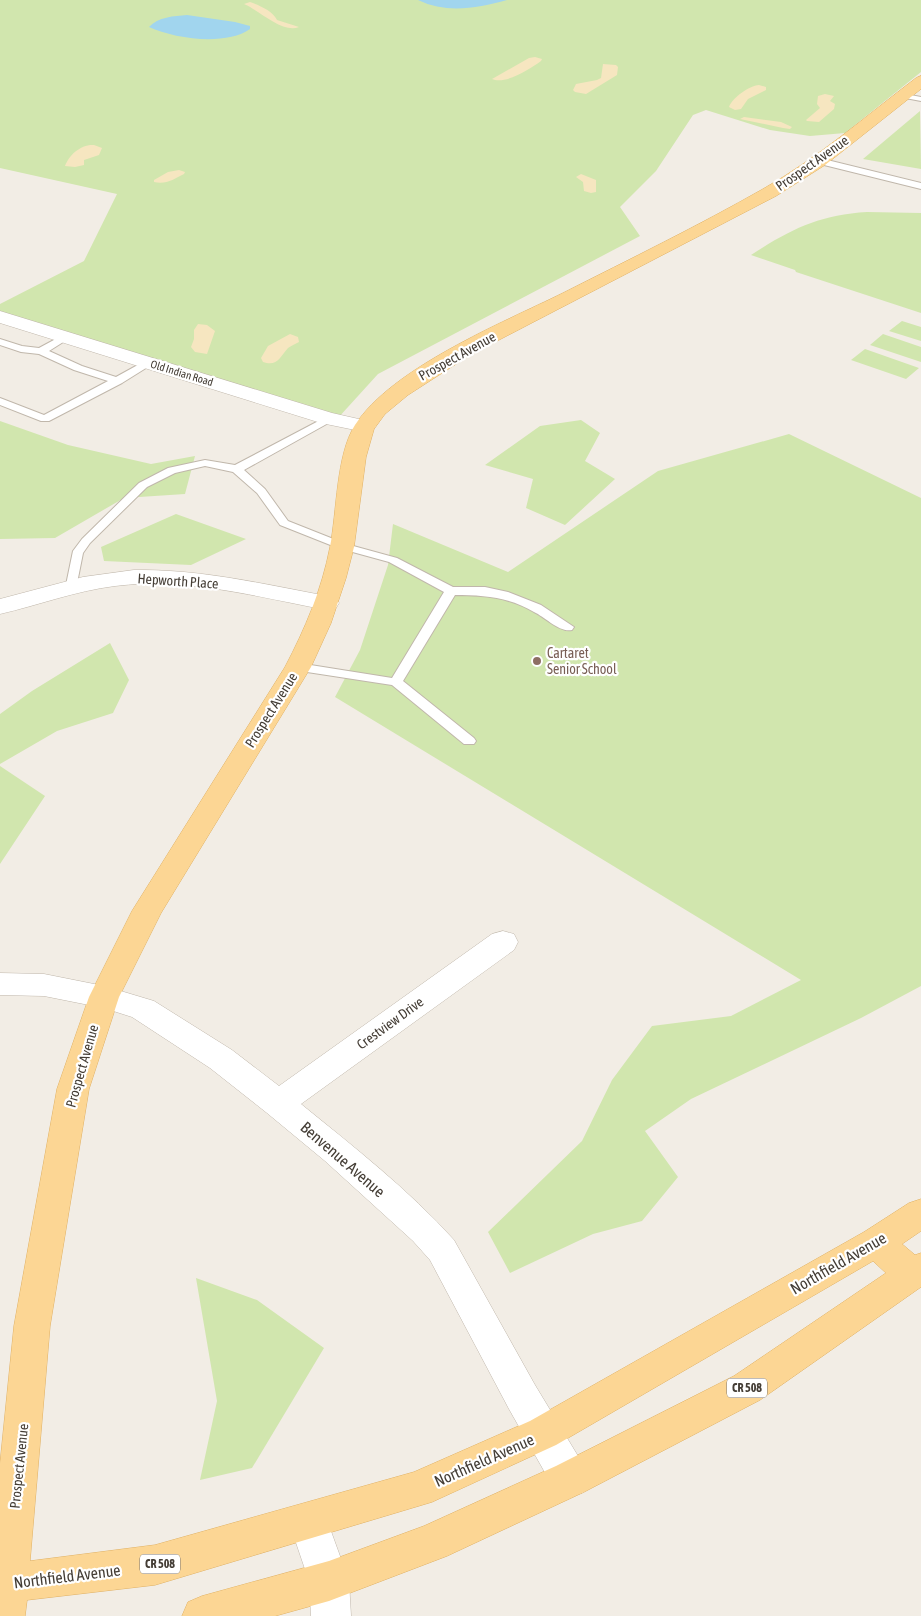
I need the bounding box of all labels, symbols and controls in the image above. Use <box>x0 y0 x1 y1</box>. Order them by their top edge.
street label: Prospect Avenue <box>772 132 852 194</box>
street label: Prospect Avenue <box>416 328 498 384</box>
street label: Old Indian Road <box>149 358 215 388</box>
street label: Hepworth Place <box>137 570 219 592</box>
place label: Cartaret Senior School <box>547 645 617 677</box>
marker: Cartaret Senior School <box>531 655 543 667</box>
street label: Prospect Avenue <box>242 670 300 750</box>
street label: Crestview Drive <box>354 993 426 1053</box>
street label: Prospect Avenue <box>63 1023 101 1109</box>
street label: Benvenue Avenue <box>297 1118 389 1200</box>
street label: Northfield Avenue <box>787 1228 889 1298</box>
road number: CR 508 <box>727 1379 767 1398</box>
street label: Prospect Avenue <box>7 1423 31 1509</box>
street label: Northfield Avenue <box>431 1430 537 1490</box>
road number: CR 508 <box>140 1555 180 1574</box>
street label: Northfield Avenue <box>13 1561 121 1591</box>

